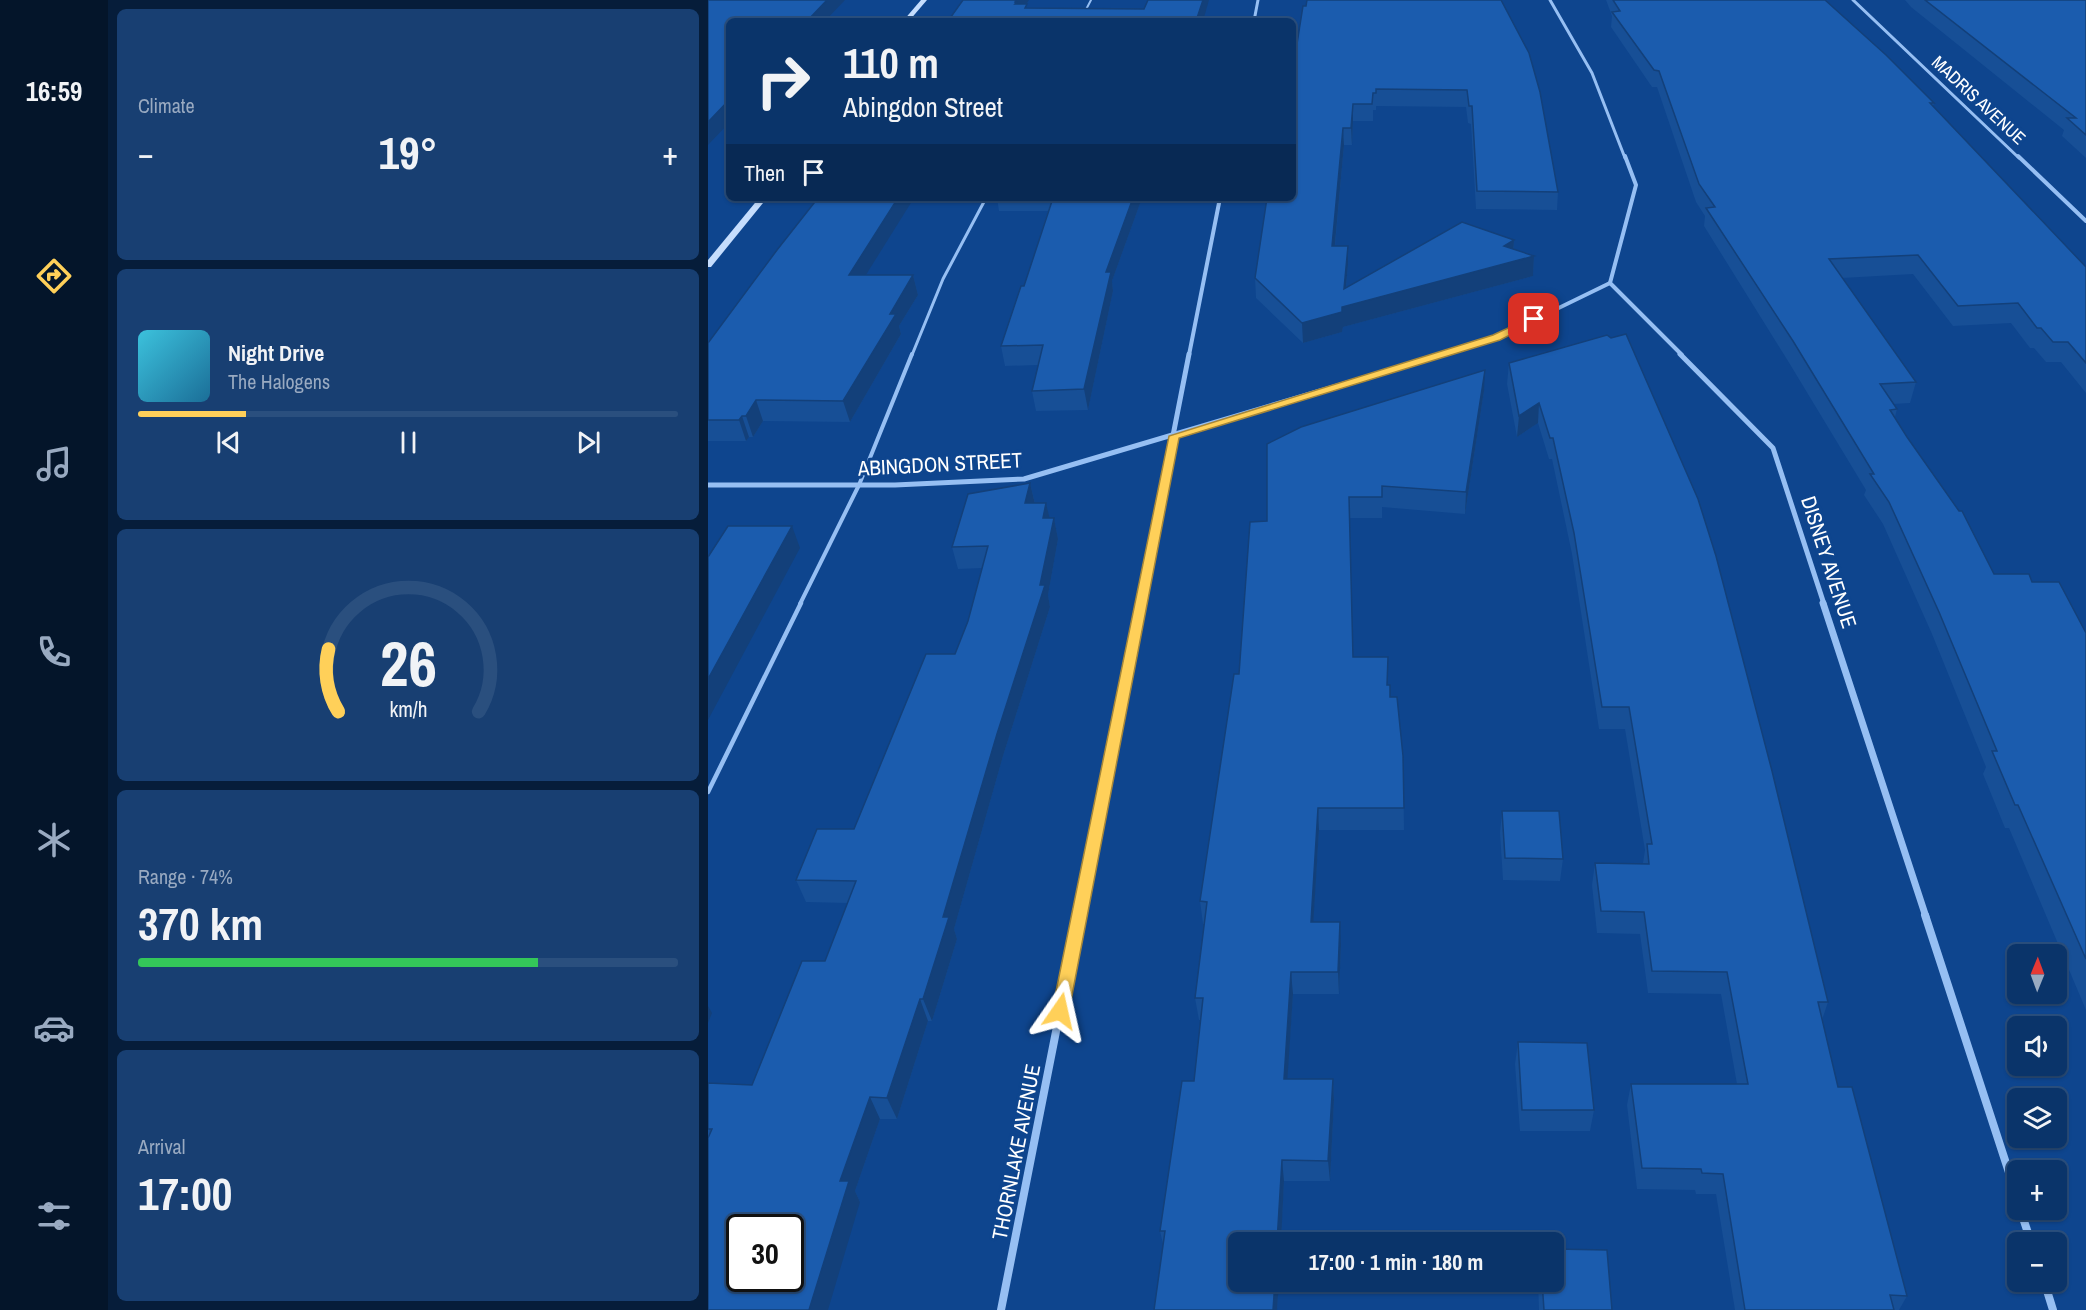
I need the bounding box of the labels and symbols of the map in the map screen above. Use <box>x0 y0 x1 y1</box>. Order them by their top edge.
street label: MADRIS AVENUE <box>1926 50 2032 150</box>
pin <box>1508 293 1559 344</box>
street label: ABINGDON STREET <box>856 445 1023 483</box>
street label: DISNEY AVENUE <box>1794 492 1864 632</box>
north arrow <box>2007 944 2067 1004</box>
position arrow <box>1028 979 1092 1043</box>
street label: THORNLAKE AVENUE <box>985 1062 1047 1242</box>
speed limit sign: 30 <box>726 1214 804 1292</box>

